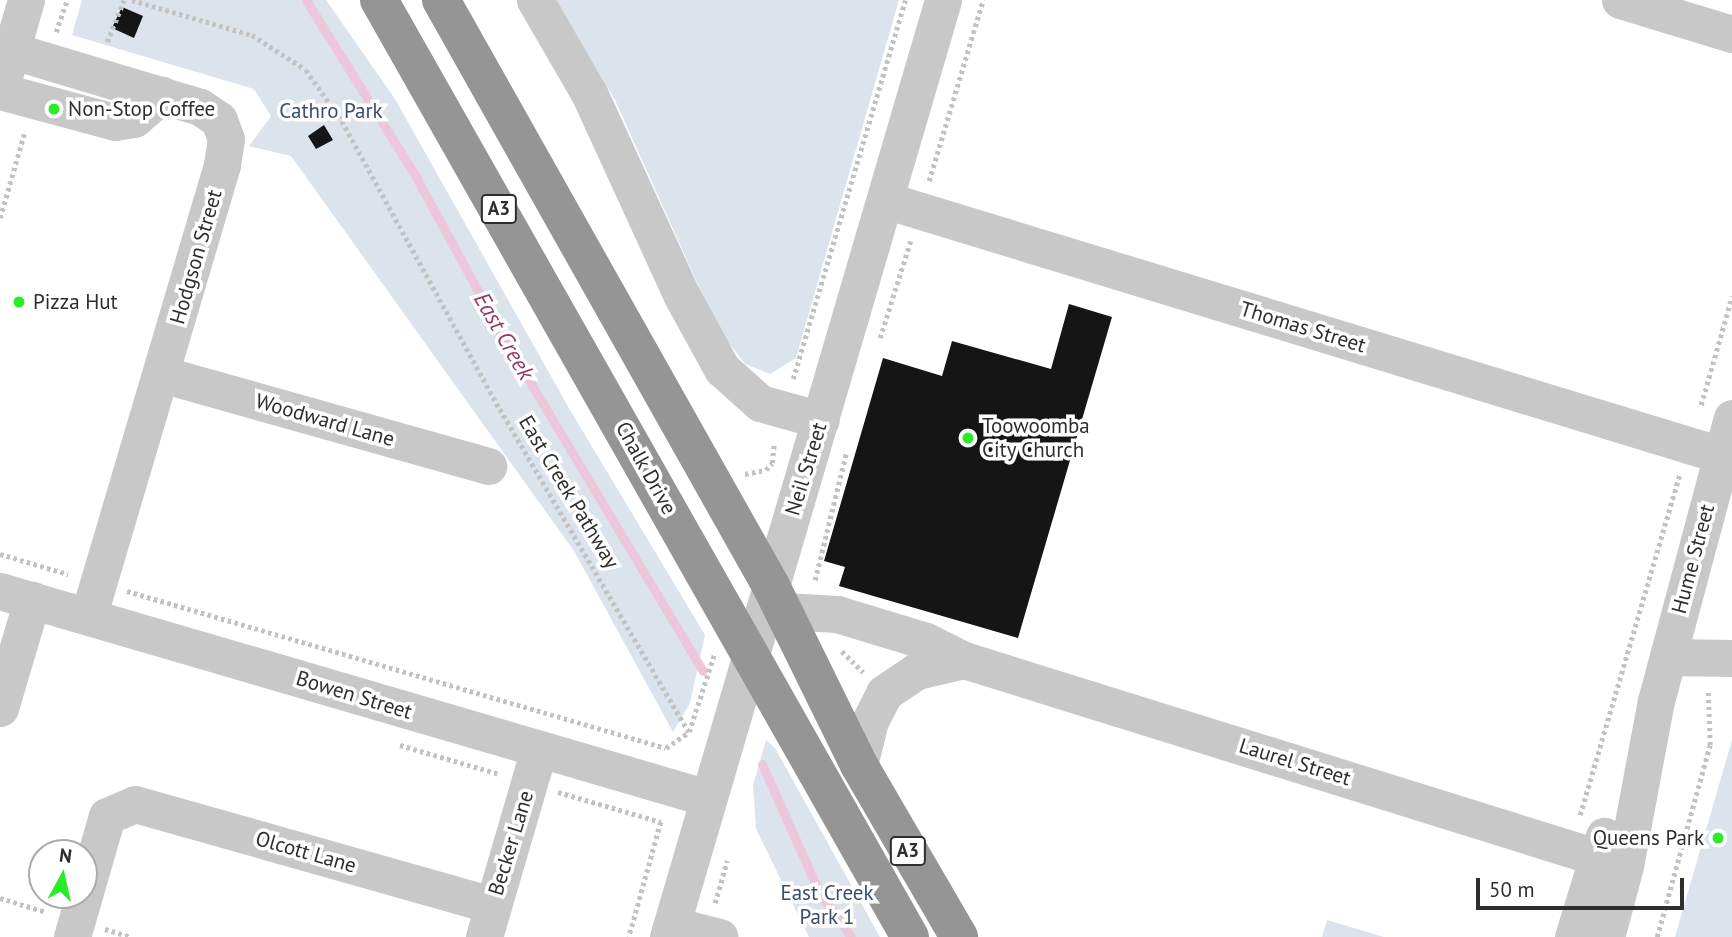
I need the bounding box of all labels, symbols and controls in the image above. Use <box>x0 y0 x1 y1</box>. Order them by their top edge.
place label: Non-Stop Coffee <box>68 96 215 122</box>
park label: Cathro Park <box>279 98 383 124</box>
marker: Non-Stop Coffee <box>46 101 62 117</box>
street label: Hodgson Street <box>165 187 227 327</box>
road number: A3 <box>480 194 518 224</box>
water label: East Creek <box>468 287 540 385</box>
place label: Pizza Hut <box>33 289 118 315</box>
marker: Pizza Hut <box>11 294 27 310</box>
street label: Thomas Street <box>1237 296 1369 358</box>
street label: Woodward Lane <box>253 388 397 452</box>
street label: East Creek Pathway <box>513 411 625 573</box>
place label: Toowoomba City Church <box>982 413 1090 463</box>
street label: Chalk Drive <box>610 417 682 519</box>
street label: Neil Street <box>780 420 832 518</box>
marker: Toowoomba City Church <box>960 430 976 446</box>
street label: Hume Street <box>1666 501 1720 617</box>
street label: Bowen Street <box>293 665 415 725</box>
street label: Laurel Street <box>1236 733 1354 791</box>
street label: Becker Lane <box>483 787 539 899</box>
place label: Queens Park <box>1593 825 1704 851</box>
street label: Olcott Lane <box>253 826 359 878</box>
marker: Queens Park <box>1710 830 1726 846</box>
road number: A3 <box>889 836 927 866</box>
north arrow <box>28 839 98 909</box>
text: N <box>58 842 73 868</box>
scale bar <box>1480 864 1688 908</box>
text: 50 m <box>1489 876 1535 903</box>
park label: East Creek Park 1 <box>780 880 874 930</box>

